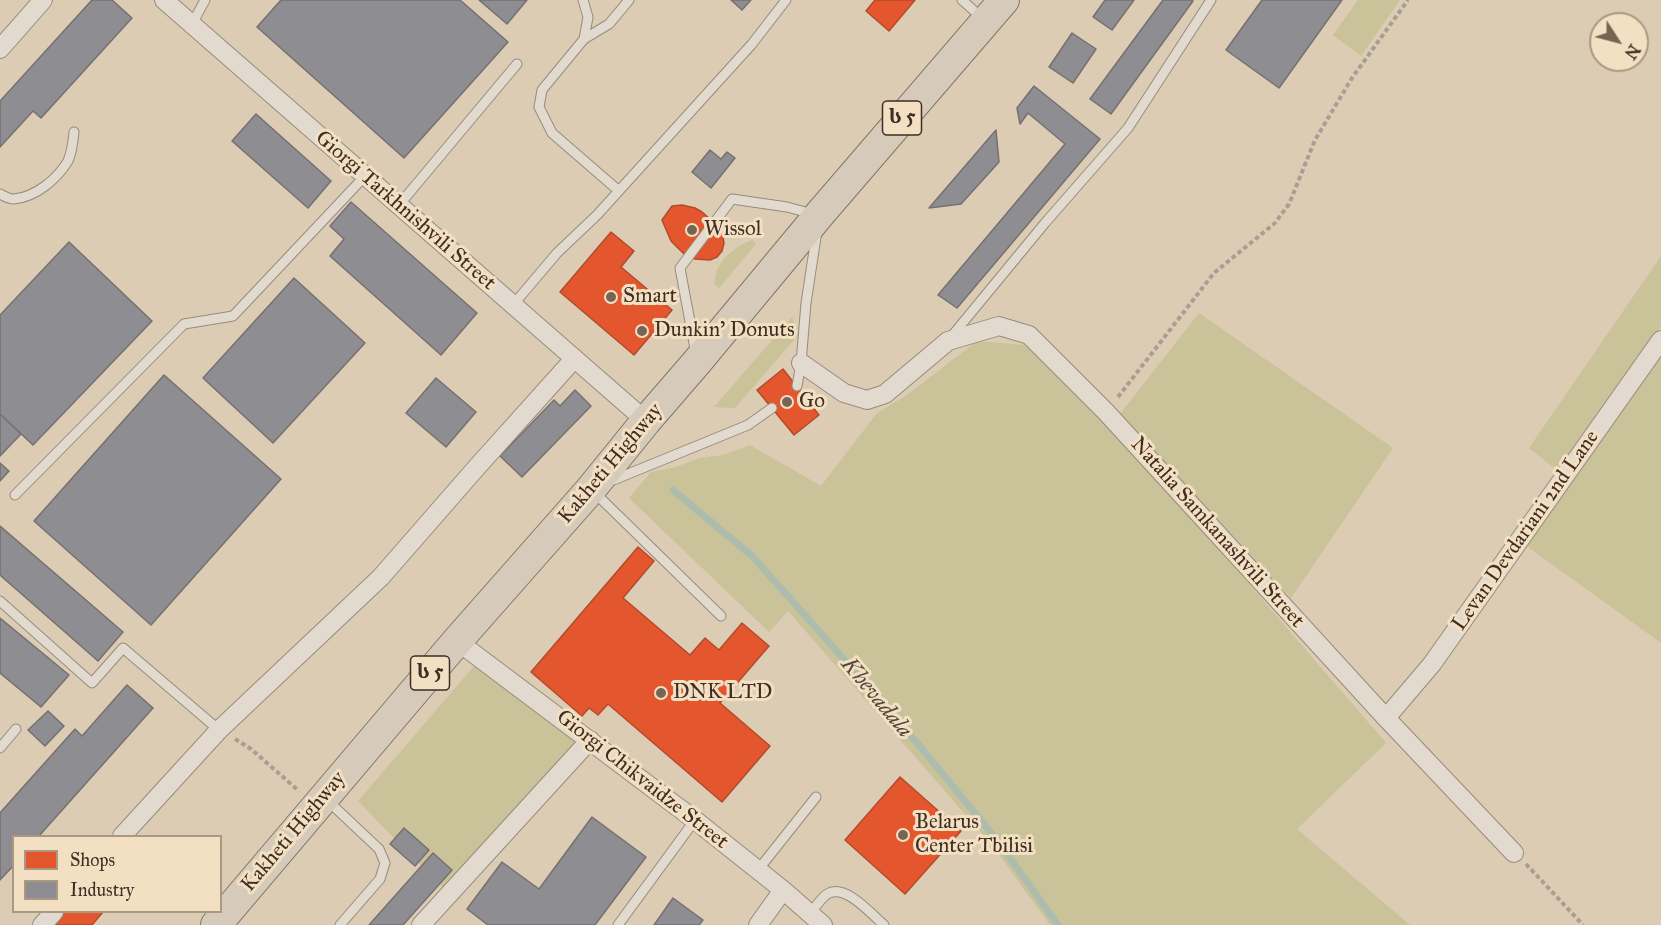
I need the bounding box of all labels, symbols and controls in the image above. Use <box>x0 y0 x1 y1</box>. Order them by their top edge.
north arrow <box>1589 12 1649 72</box>
text: N <box>1621 41 1644 63</box>
road number: ს 5 <box>882 101 922 135</box>
street label: Giorgi Tarkhnishvili Street <box>310 126 500 296</box>
place label: Wissol <box>704 217 761 243</box>
marker: Wissol <box>685 223 699 237</box>
place label: Smart <box>623 284 677 310</box>
marker: Smart <box>604 290 618 304</box>
place label: Dunkin' Donuts <box>654 318 795 344</box>
marker: Dunkin' Donuts <box>635 324 649 338</box>
place label: Go <box>799 389 825 415</box>
marker: Go <box>780 395 794 409</box>
street label: Kakheti Highway <box>553 399 669 529</box>
street label: Levan Devdariani 2nd Lane <box>1447 426 1605 636</box>
street label: Natalia Samkanashvili Street <box>1125 432 1309 634</box>
water label: Khevadala <box>835 652 917 744</box>
road number: ს 5 <box>410 656 450 690</box>
place label: DNK LTD <box>673 680 772 706</box>
marker: DNK LTD <box>654 686 668 700</box>
street label: Giorgi Chikvaidze Street <box>551 705 733 855</box>
street label: Kakheti Highway <box>236 767 352 897</box>
place label: Belarus Center Tbilisi <box>915 810 1033 860</box>
marker: Belarus Center Tbilisi <box>896 828 910 842</box>
legend <box>12 835 222 913</box>
text: Shops <box>70 849 115 871</box>
text: Industry <box>70 879 134 901</box>

